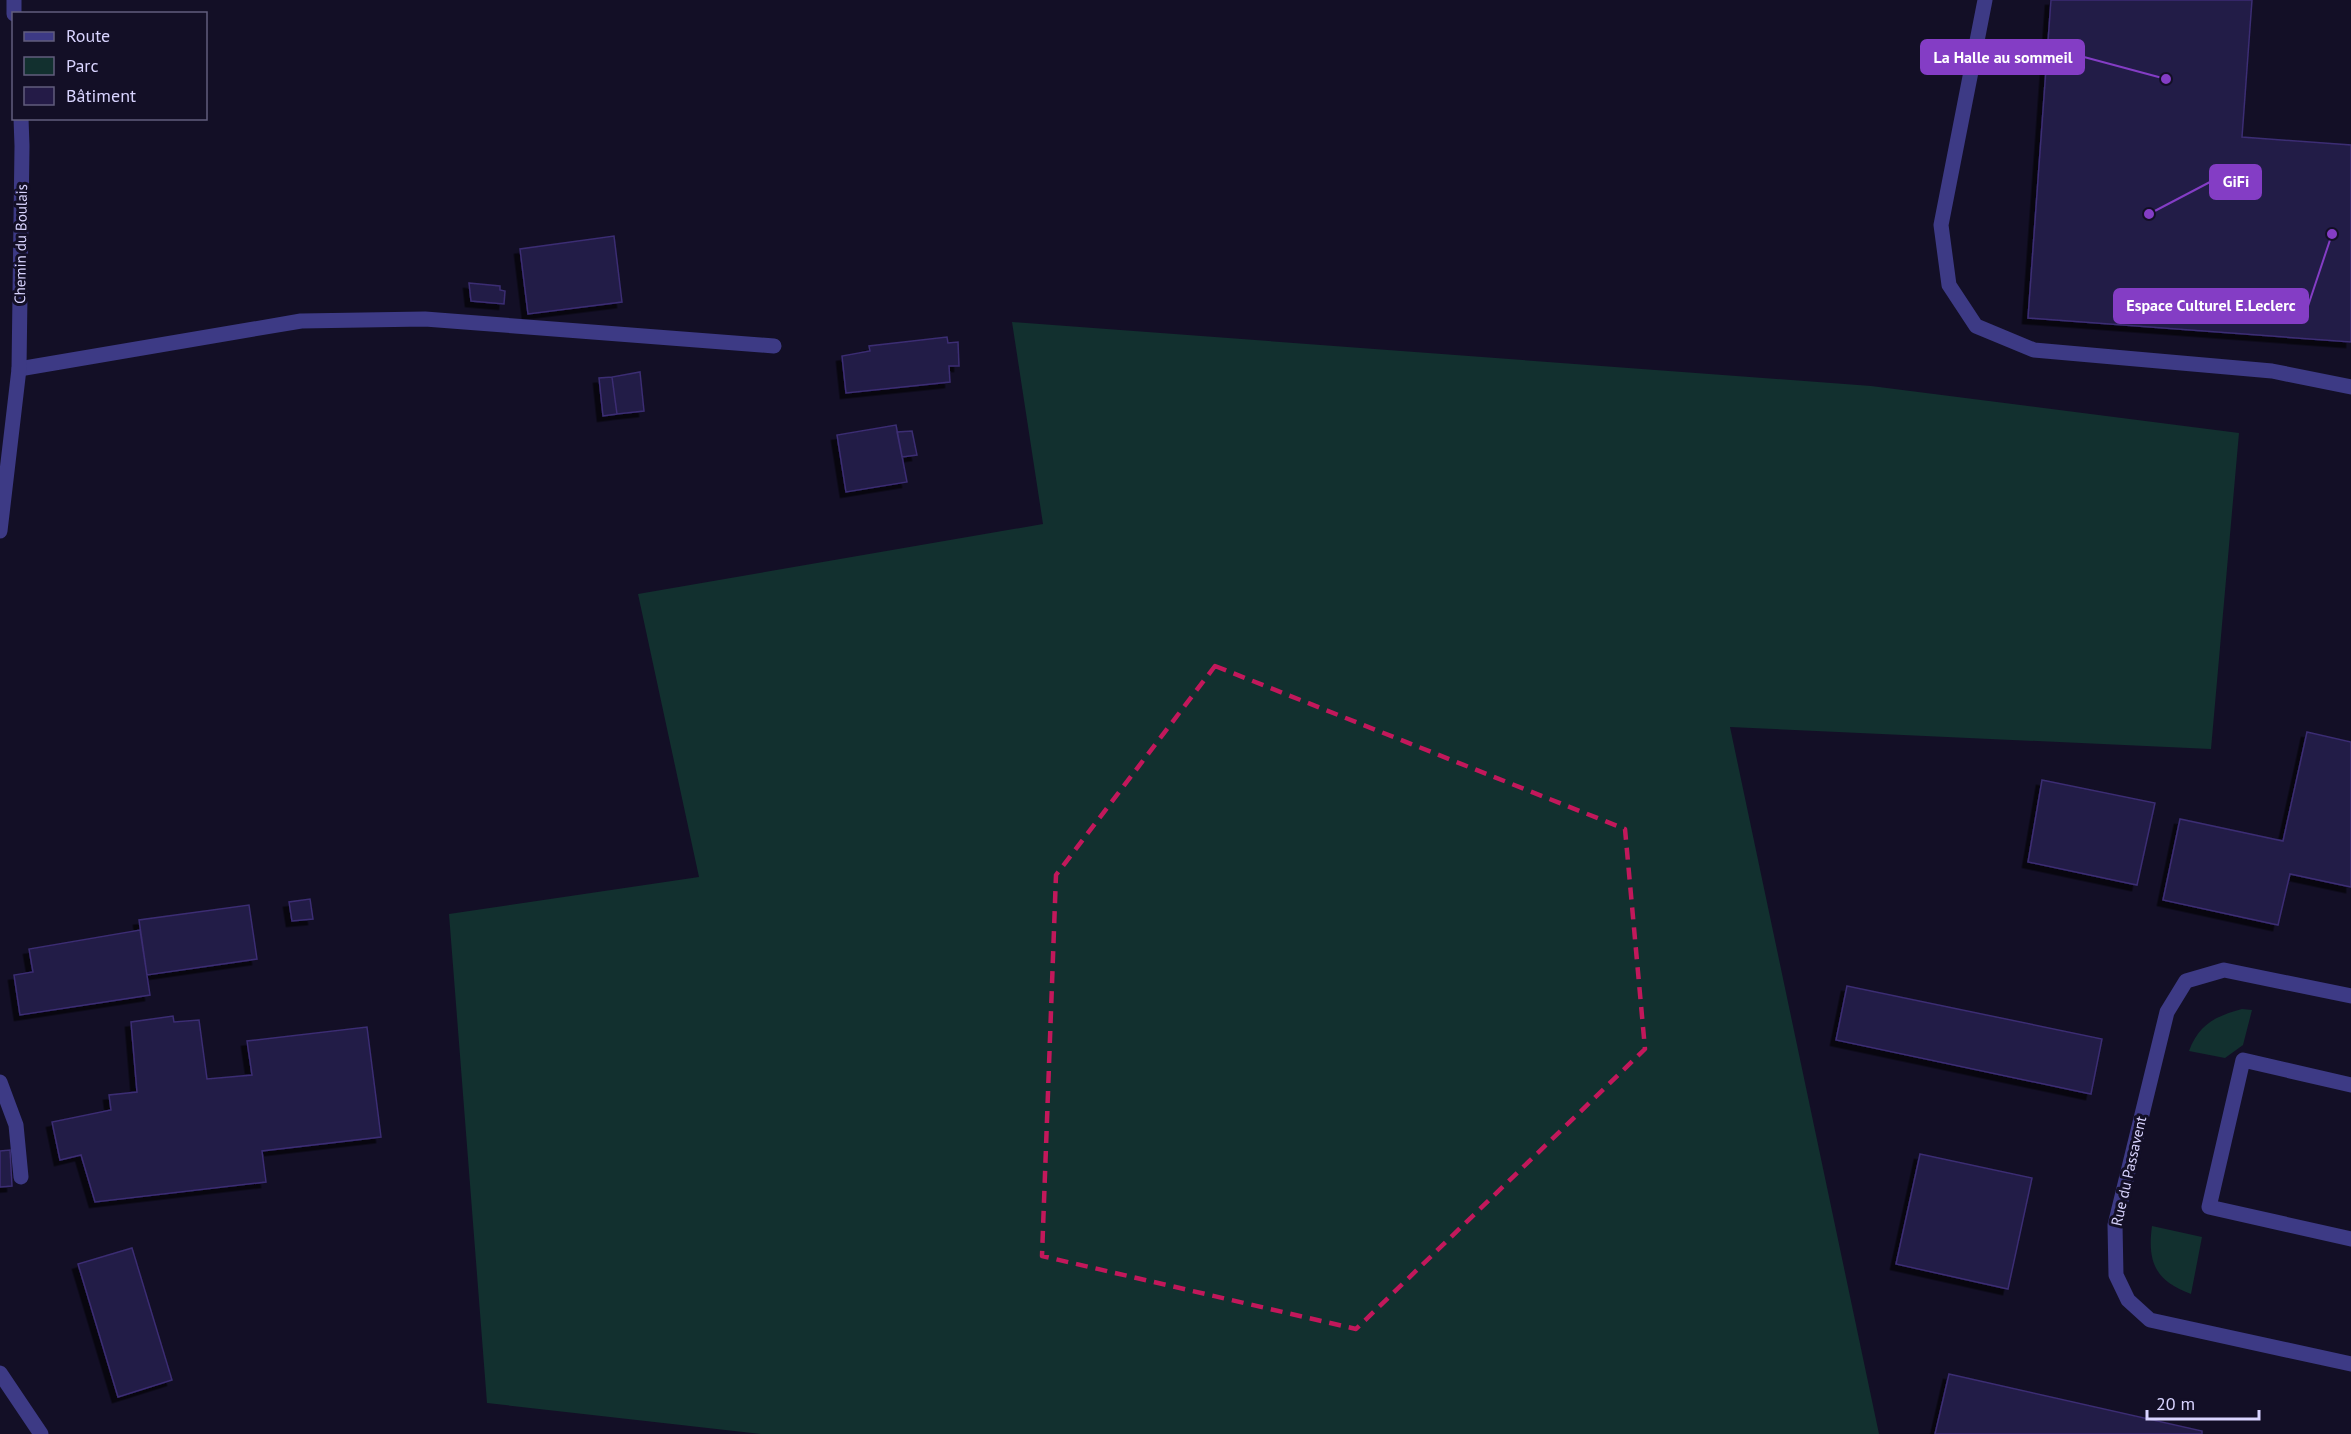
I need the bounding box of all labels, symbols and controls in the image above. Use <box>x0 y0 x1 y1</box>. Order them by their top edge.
legend <box>12 12 207 120</box>
text: Route <box>66 24 110 47</box>
callout: La Halle au sommeil <box>1921 40 2084 74</box>
text: La Halle au sommeil <box>1934 47 2073 67</box>
text: Parc <box>66 54 99 77</box>
text: Bâtiment <box>66 84 136 107</box>
callout: GiFi <box>2210 165 2261 199</box>
text: GiFi <box>2223 171 2249 191</box>
street label: Chemin du Boulais <box>10 184 31 304</box>
callout: Espace Culturel E.Leclerc <box>2114 289 2308 323</box>
text: Espace Culturel E.Leclerc <box>2126 295 2296 315</box>
street label: Rue du Passavent <box>2107 1114 2150 1228</box>
scale bar <box>2147 1383 2260 1421</box>
text: 20 m <box>2156 1392 2195 1415</box>

